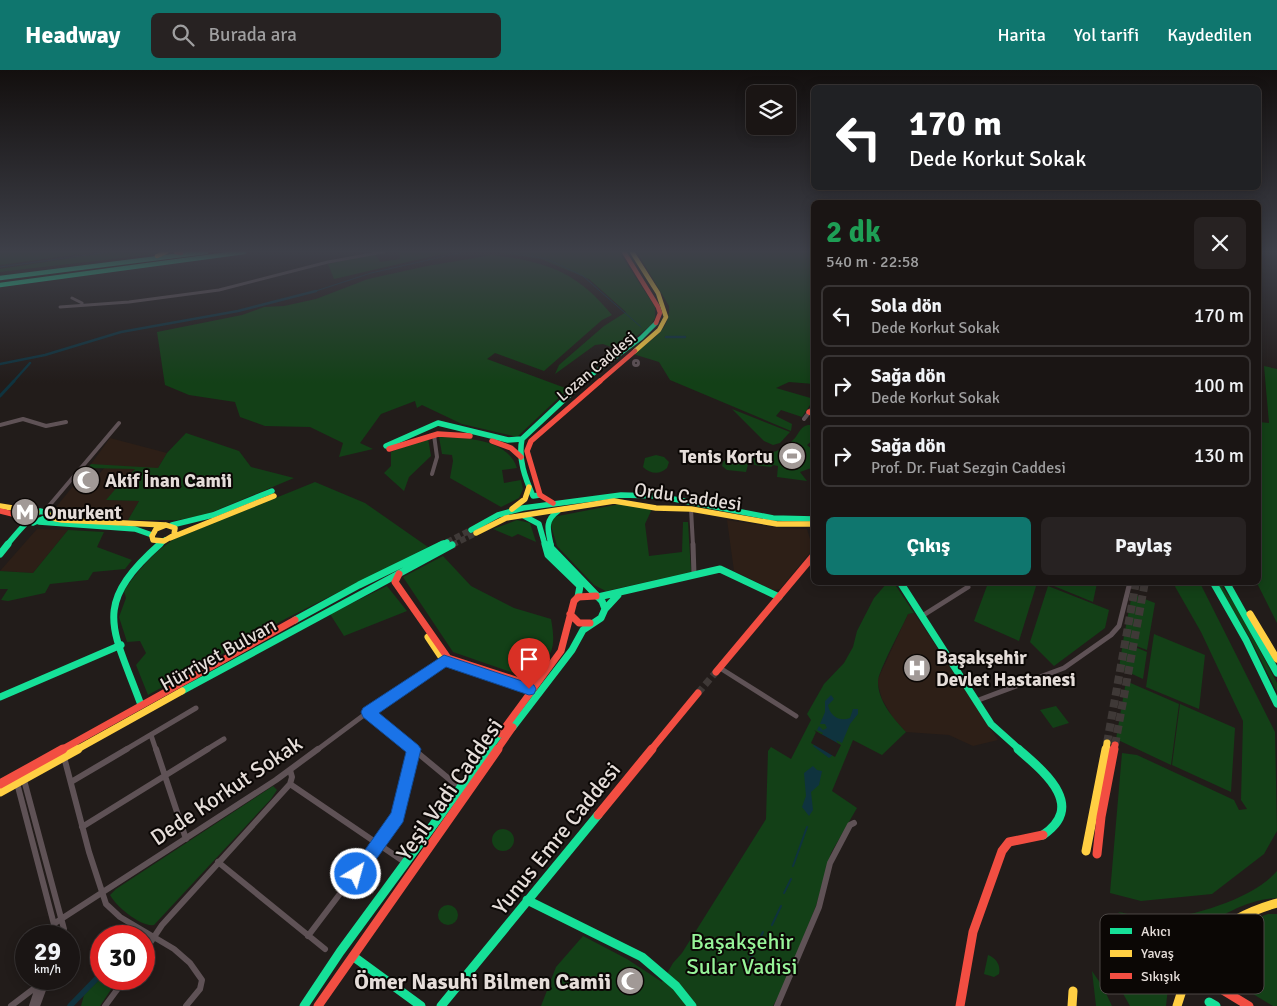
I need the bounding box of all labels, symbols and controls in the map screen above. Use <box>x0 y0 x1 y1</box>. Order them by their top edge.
search box <box>151 13 501 58</box>
text: Headway <box>25 20 121 50</box>
icon: search <box>169 21 197 49</box>
text: Burada ara <box>209 23 297 47</box>
text: Harita <box>997 24 1046 46</box>
text: Yol tarifi <box>1074 24 1139 46</box>
text: Kaydedilen <box>1167 24 1252 46</box>
map controls <box>746 85 796 135</box>
button: layers <box>746 85 796 135</box>
text: 170 m <box>909 102 1002 145</box>
icon: left <box>826 105 891 170</box>
text: Dede Korkut Sokak <box>909 145 1086 172</box>
text: 2 dk <box>826 214 881 251</box>
button: close <box>1194 217 1246 269</box>
text: 540 m · 22:58 <box>826 252 919 272</box>
text: Sola dön <box>871 294 942 318</box>
icon: left <box>828 302 856 330</box>
text: 170 m <box>1194 304 1244 328</box>
text: Dede Korkut Sokak <box>871 318 1000 338</box>
street label: Lozan Caddesi <box>553 328 640 406</box>
text: Sağa dön <box>871 364 946 388</box>
icon: right <box>828 372 856 400</box>
text: 100 m <box>1194 374 1244 398</box>
text: Dede Korkut Sokak <box>871 388 1000 408</box>
text: Sağa dön <box>871 434 946 458</box>
sports icon: Tenis Kortu <box>777 441 807 471</box>
icon: right <box>828 442 856 470</box>
text: 130 m <box>1194 444 1244 468</box>
place label: Tenis Kortu <box>680 445 773 469</box>
text: Prof. Dr. Fuat Sezgin Caddesi <box>871 458 1066 478</box>
mosque icon: Akif İnan Camii <box>71 465 101 495</box>
place label: Akif İnan Camii <box>105 469 232 493</box>
street label: Ordu Caddesi <box>633 478 743 516</box>
metro station icon: Onurkent <box>10 497 40 527</box>
place label: Onurkent <box>44 501 122 525</box>
button: Çıkış <box>826 517 1031 575</box>
button: Paylaş <box>1041 517 1246 575</box>
street label: Hürriyet Bulvarı <box>156 613 281 697</box>
pin <box>508 638 550 689</box>
icon: arrive <box>515 645 543 673</box>
place label: Başakşehir Devlet Hastanesi <box>936 646 1076 692</box>
hospital icon: Başakşehir Devlet Hastanesi <box>902 653 932 683</box>
street label: Yeşil Vadi Caddesi <box>390 713 508 865</box>
street label: Dede Korkut Sokak <box>145 730 307 851</box>
street label: Yunus Emre Caddesi <box>487 757 626 920</box>
position arrow <box>329 847 381 899</box>
legend <box>1100 914 1264 994</box>
text: Akıcı <box>1141 923 1171 940</box>
speed limit sign: 30 <box>90 925 155 990</box>
park label: Başakşehir Sular Vadisi <box>687 928 797 980</box>
text: 29 <box>34 936 61 967</box>
text: Yavaş <box>1141 945 1174 962</box>
text: km/h <box>34 962 61 977</box>
mosque icon: Ömer Nasuhi Bilmen Camii <box>615 966 645 996</box>
place label: Ömer Nasuhi Bilmen Camii <box>354 968 611 995</box>
text: Sıkışık <box>1141 968 1180 985</box>

